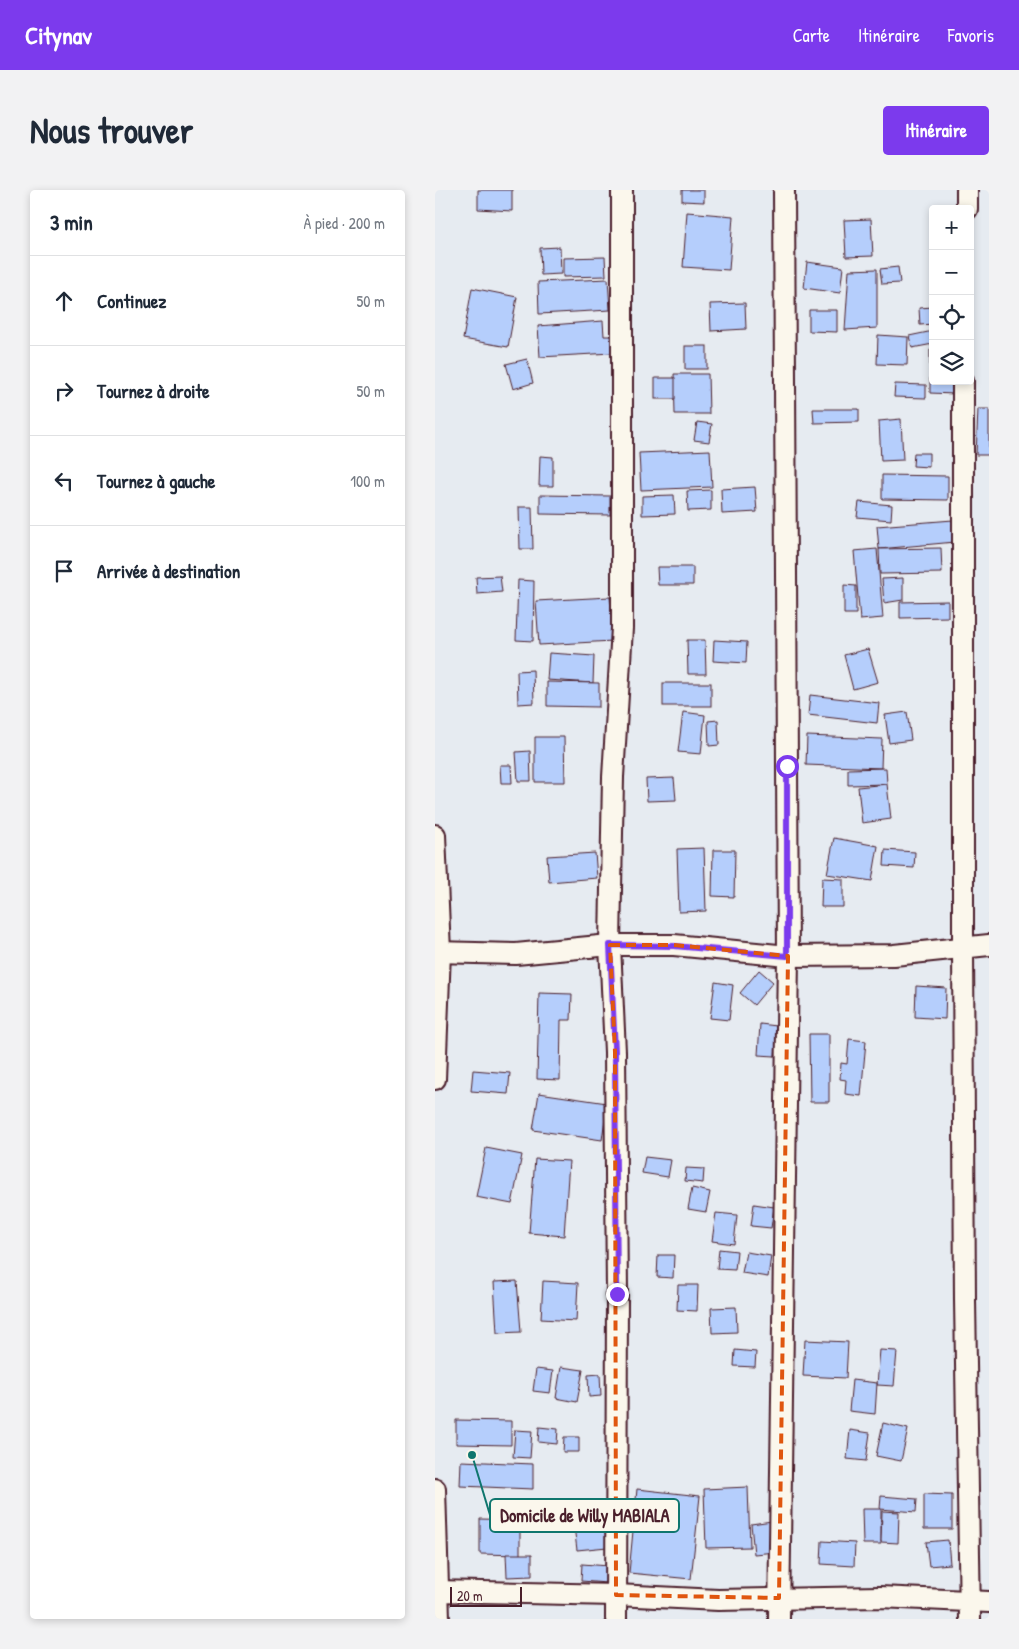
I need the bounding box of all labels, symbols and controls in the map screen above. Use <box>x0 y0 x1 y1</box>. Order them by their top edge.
text: Citynav <box>25 19 92 51</box>
text: Carte <box>793 23 830 48</box>
text: Itinéraire <box>858 23 920 48</box>
text: Favoris <box>948 23 994 48</box>
button: Itinéraire <box>883 106 989 155</box>
text: Nous trouver <box>30 107 193 154</box>
map controls <box>929 205 974 385</box>
button: + <box>929 205 974 250</box>
text: 3 min <box>50 208 93 237</box>
text: À pied · 200 m <box>304 212 385 234</box>
button: − <box>929 250 974 295</box>
icon: ahead <box>50 287 78 315</box>
text: Continuez <box>97 288 166 314</box>
text: 50 m <box>357 290 385 312</box>
button: locate <box>929 295 974 340</box>
button: layers <box>929 340 974 385</box>
icon: right <box>50 377 78 405</box>
text: Tournez à droite <box>97 378 210 404</box>
text: 50 m <box>357 380 385 402</box>
icon: left <box>50 467 78 495</box>
text: Tournez à gauche <box>97 468 215 494</box>
text: 100 m <box>350 470 385 492</box>
icon: arrive <box>50 557 78 585</box>
text: Arrivée à destination <box>97 558 240 584</box>
route start <box>776 755 799 778</box>
route end <box>606 1283 629 1306</box>
callout: Domicile de Willy MABIALA <box>490 1499 679 1532</box>
text: Domicile de Willy MABIALA <box>500 1503 670 1529</box>
scale bar <box>450 1584 523 1607</box>
text: 20 m <box>457 1586 483 1605</box>

